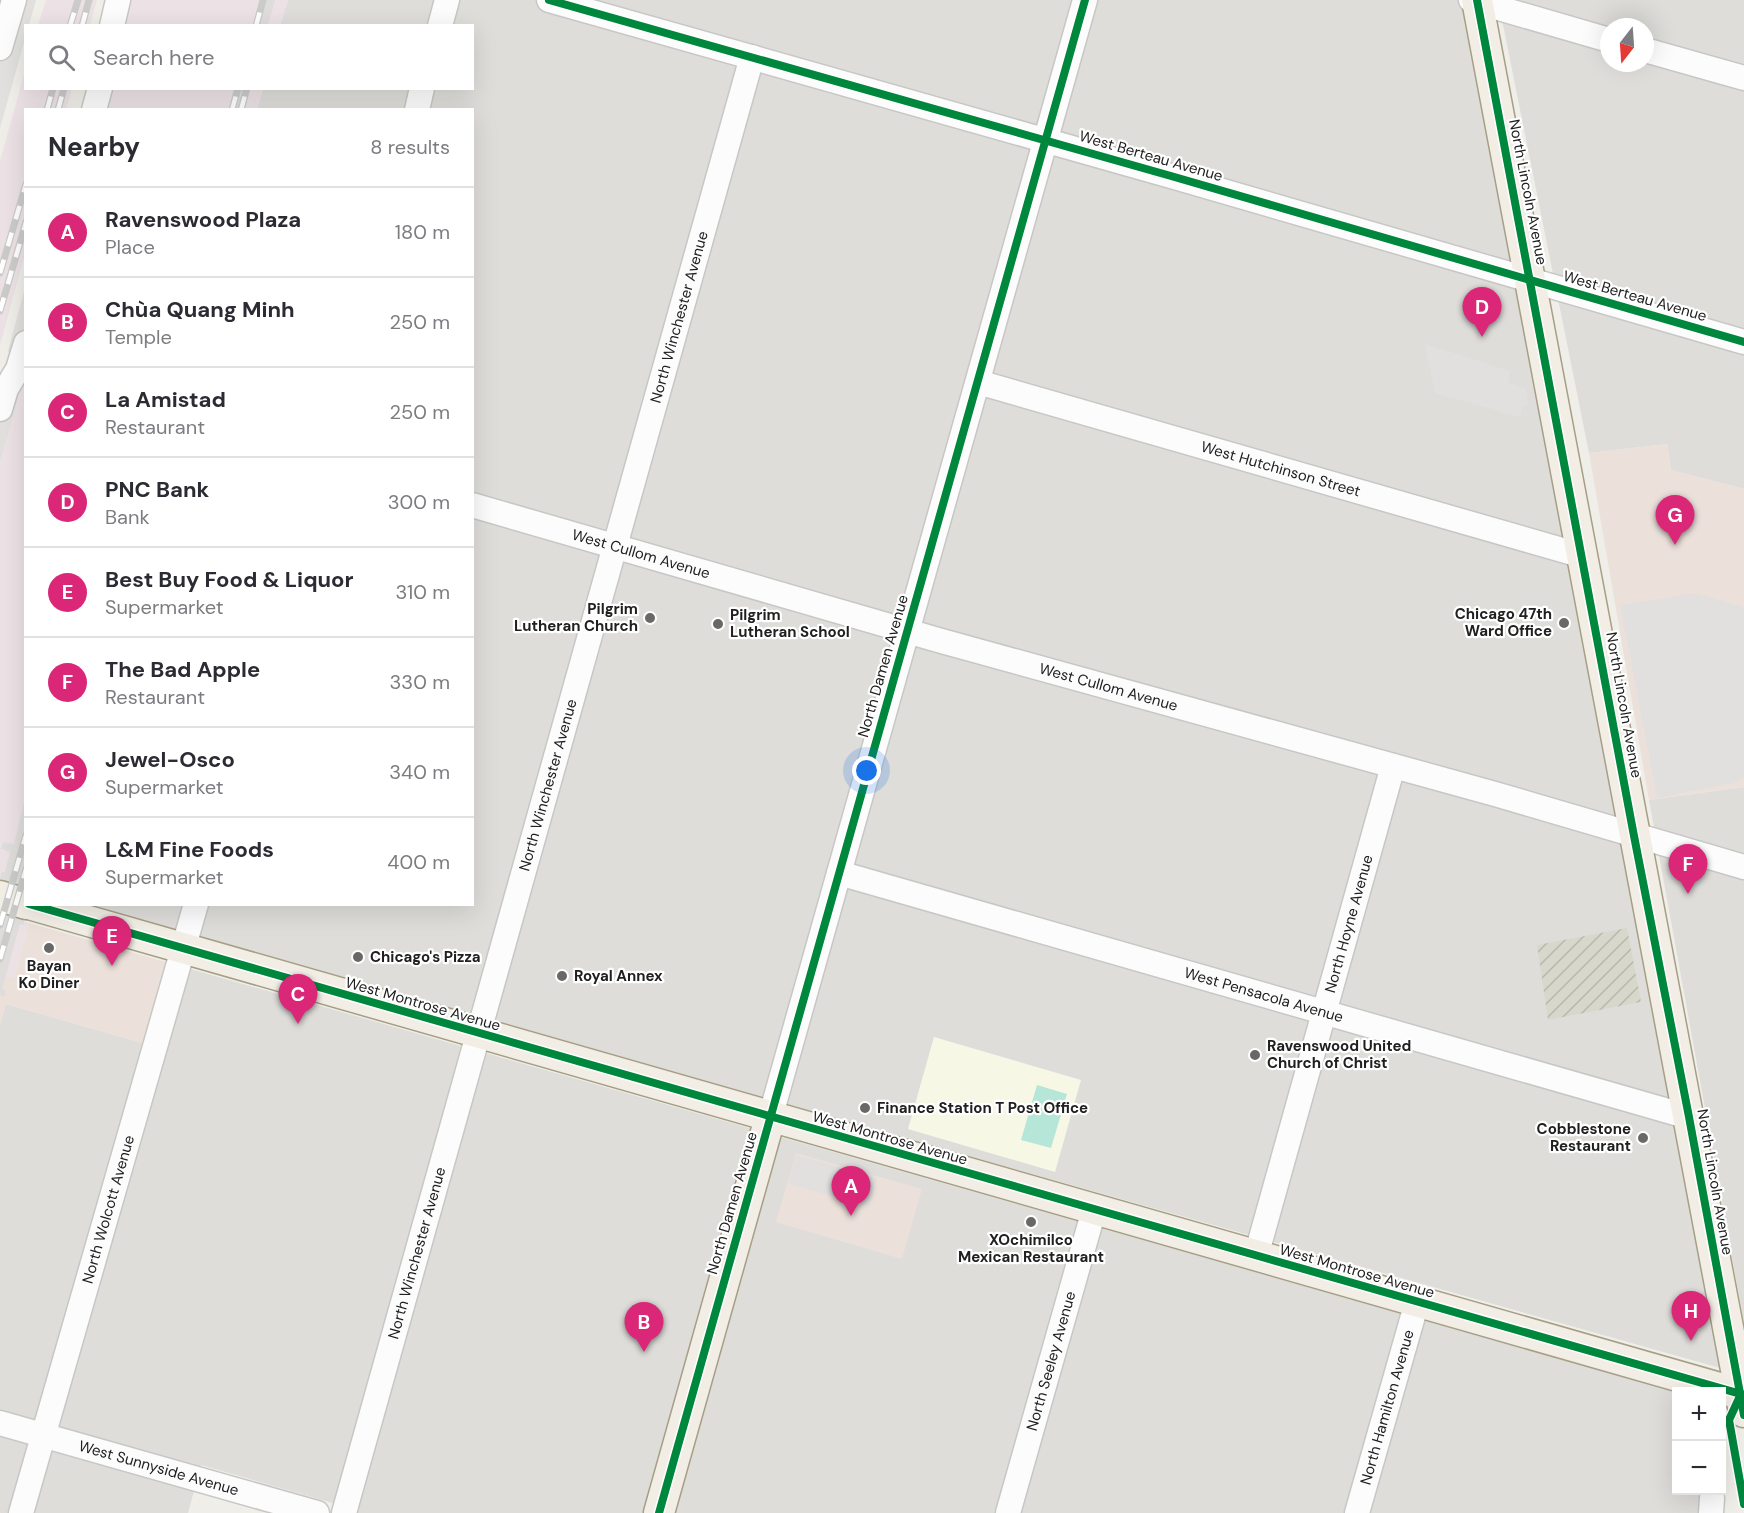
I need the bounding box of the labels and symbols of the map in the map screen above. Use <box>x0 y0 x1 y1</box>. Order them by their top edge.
north arrow <box>1600 18 1654 72</box>
street label: North Lincoln Avenue <box>1504 118 1552 266</box>
street label: West Berteau Avenue <box>1077 126 1225 186</box>
street label: North Winchester Avenue <box>645 229 713 405</box>
street label: West Berteau Avenue <box>1561 266 1709 326</box>
pin: D <box>1462 288 1502 337</box>
street label: West Hutchinson Street <box>1199 437 1363 502</box>
pin: G <box>1656 496 1694 545</box>
street label: West Cullom Avenue <box>570 525 712 583</box>
street label: North Damen Avenue <box>853 592 913 740</box>
place label: Pilgrim Lutheran Church <box>514 599 638 636</box>
place label: Chicago 47th Ward Office <box>1455 604 1552 641</box>
place label: Pilgrim Lutheran School <box>730 605 850 642</box>
marker: Pilgrim Lutheran Church <box>643 611 657 625</box>
marker: Chicago 47th Ward Office <box>1557 616 1571 630</box>
marker: Pilgrim Lutheran School <box>711 617 725 631</box>
street label: North Lincoln Avenue <box>1601 630 1647 780</box>
street label: West Cullom Avenue <box>1037 658 1180 716</box>
street label: North Winchester Avenue <box>514 697 582 873</box>
your location <box>852 756 881 785</box>
pin: F <box>1668 844 1708 894</box>
street label: North Hoyne Avenue <box>1320 852 1378 995</box>
pin: E <box>92 916 132 966</box>
marker: Bayan Ko Diner <box>42 941 56 955</box>
place label: Chicago's Pizza <box>370 947 481 967</box>
marker: Chicago's Pizza <box>351 950 365 964</box>
place label: Bayan Ko Diner <box>19 956 79 993</box>
street label: West Pensacola Avenue <box>1182 963 1346 1027</box>
place label: Royal Annex <box>574 966 663 986</box>
marker: Royal Annex <box>555 969 569 983</box>
street label: West Montrose Avenue <box>343 972 503 1036</box>
pin: C <box>278 974 318 1024</box>
place label: Ravenswood United Church of Christ <box>1267 1036 1411 1073</box>
marker: Ravenswood United Church of Christ <box>1248 1048 1262 1062</box>
place label: Finance Station T Post Office <box>877 1098 1088 1118</box>
marker: Finance Station T Post Office <box>858 1101 872 1115</box>
street label: West Montrose Avenue <box>810 1106 970 1170</box>
street label: North Lincoln Avenue <box>1692 1107 1738 1257</box>
place label: Cobblestone Restaurant <box>1537 1119 1631 1156</box>
street label: North Damen Avenue <box>702 1129 762 1277</box>
marker: Cobblestone Restaurant <box>1636 1131 1650 1145</box>
street label: North Wolcott Avenue <box>77 1133 139 1286</box>
street label: North Winchester Avenue <box>383 1165 450 1341</box>
pin: A <box>832 1166 870 1216</box>
marker: XOchimilco Mexican Restaurant <box>1024 1215 1038 1229</box>
place label: XOchimilco Mexican Restaurant <box>958 1230 1104 1267</box>
street label: West Montrose Avenue <box>1277 1239 1437 1303</box>
street label: North Seeley Avenue <box>1022 1289 1080 1433</box>
pin: H <box>1672 1292 1710 1341</box>
pin: B <box>624 1302 664 1352</box>
street label: North Hamilton Avenue <box>1356 1327 1419 1487</box>
street label: West Sunnyside Avenue <box>76 1436 241 1500</box>

